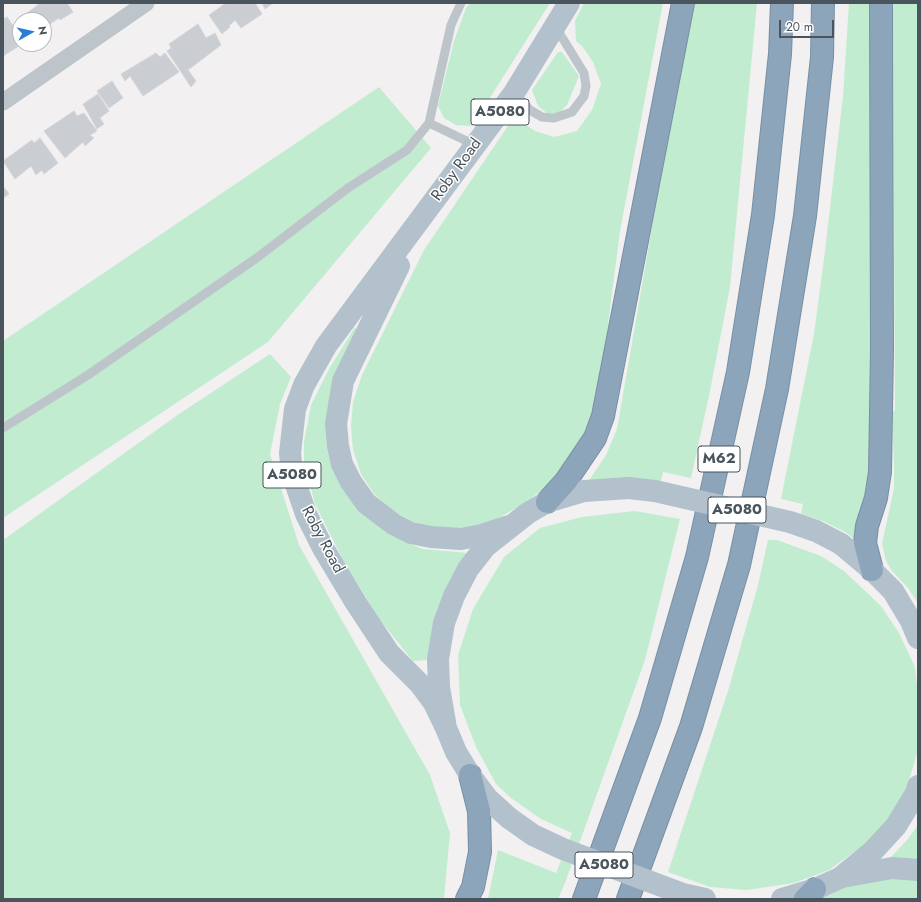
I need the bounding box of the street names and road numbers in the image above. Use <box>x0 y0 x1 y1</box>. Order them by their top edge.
road number: A5080 <box>471 99 529 125</box>
street label: Roby Road <box>428 135 486 205</box>
road number: M62 <box>698 446 740 472</box>
road number: A5080 <box>263 462 321 488</box>
road number: A5080 <box>708 497 766 523</box>
street label: Roby Road <box>296 503 348 577</box>
road number: A5080 <box>575 852 633 878</box>

